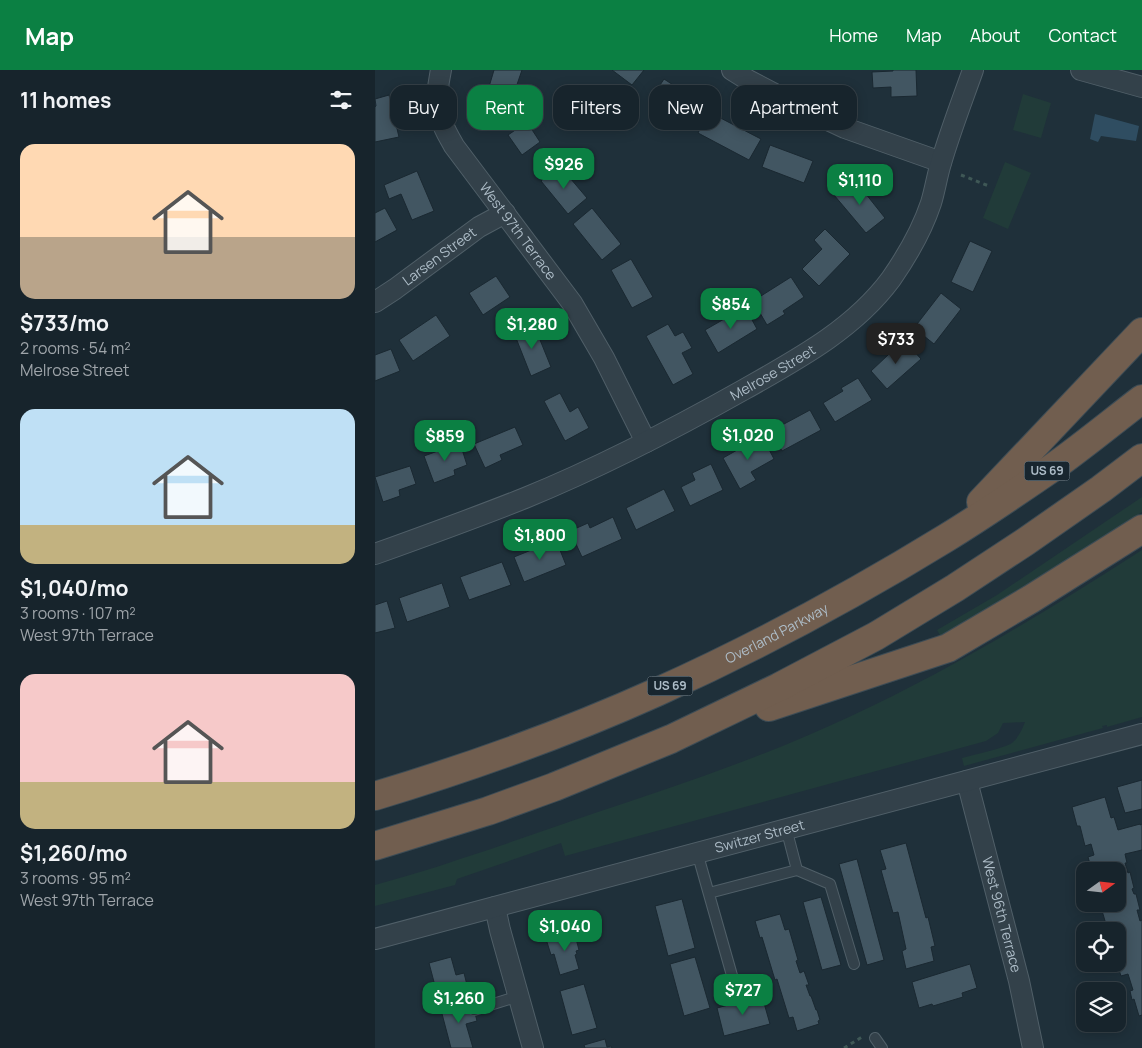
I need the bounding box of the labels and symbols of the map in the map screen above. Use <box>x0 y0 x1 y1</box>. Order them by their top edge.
pin: $926 <box>534 148 594 190</box>
pin: $1,110 <box>819 164 901 206</box>
street label: West 97th Terrace <box>476 178 561 283</box>
street label: Larsen Street <box>398 222 480 289</box>
pin: $854 <box>701 288 761 330</box>
pin: $1,280 <box>491 308 573 350</box>
pin: $733 <box>866 322 926 365</box>
street label: Melrose Street <box>726 340 819 405</box>
pin: $1,020 <box>707 418 789 461</box>
pin: $859 <box>415 420 475 462</box>
road number: US 69 <box>1025 462 1069 481</box>
pin: $1,800 <box>499 518 581 561</box>
street label: Overland Parkway <box>722 598 832 668</box>
road number: US 69 <box>647 676 693 696</box>
street label: Switzer Street <box>712 815 807 857</box>
street label: West 96th Terrace <box>978 854 1026 974</box>
north arrow <box>1076 862 1126 912</box>
pin: $1,040 <box>524 910 606 952</box>
pin: $727 <box>713 974 773 1016</box>
pin: $1,260 <box>418 982 500 1024</box>

